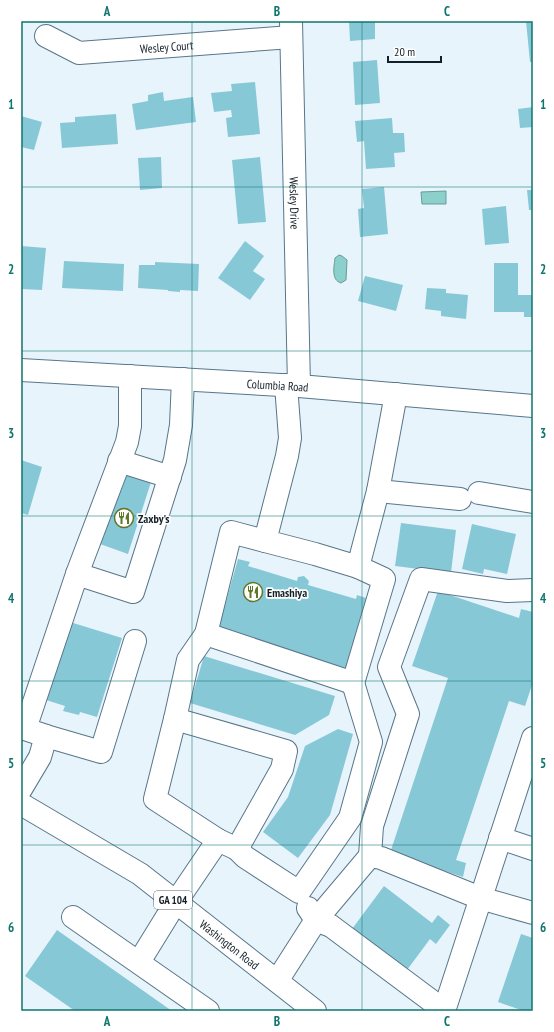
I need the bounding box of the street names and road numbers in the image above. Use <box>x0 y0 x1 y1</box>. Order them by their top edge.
street label: Wesley Court <box>139 37 195 56</box>
street label: Wesley Drive <box>287 176 303 230</box>
street label: Columbia Road <box>246 376 309 394</box>
road number: GA 104 <box>154 891 192 909</box>
street label: Washington Road <box>197 916 263 972</box>

